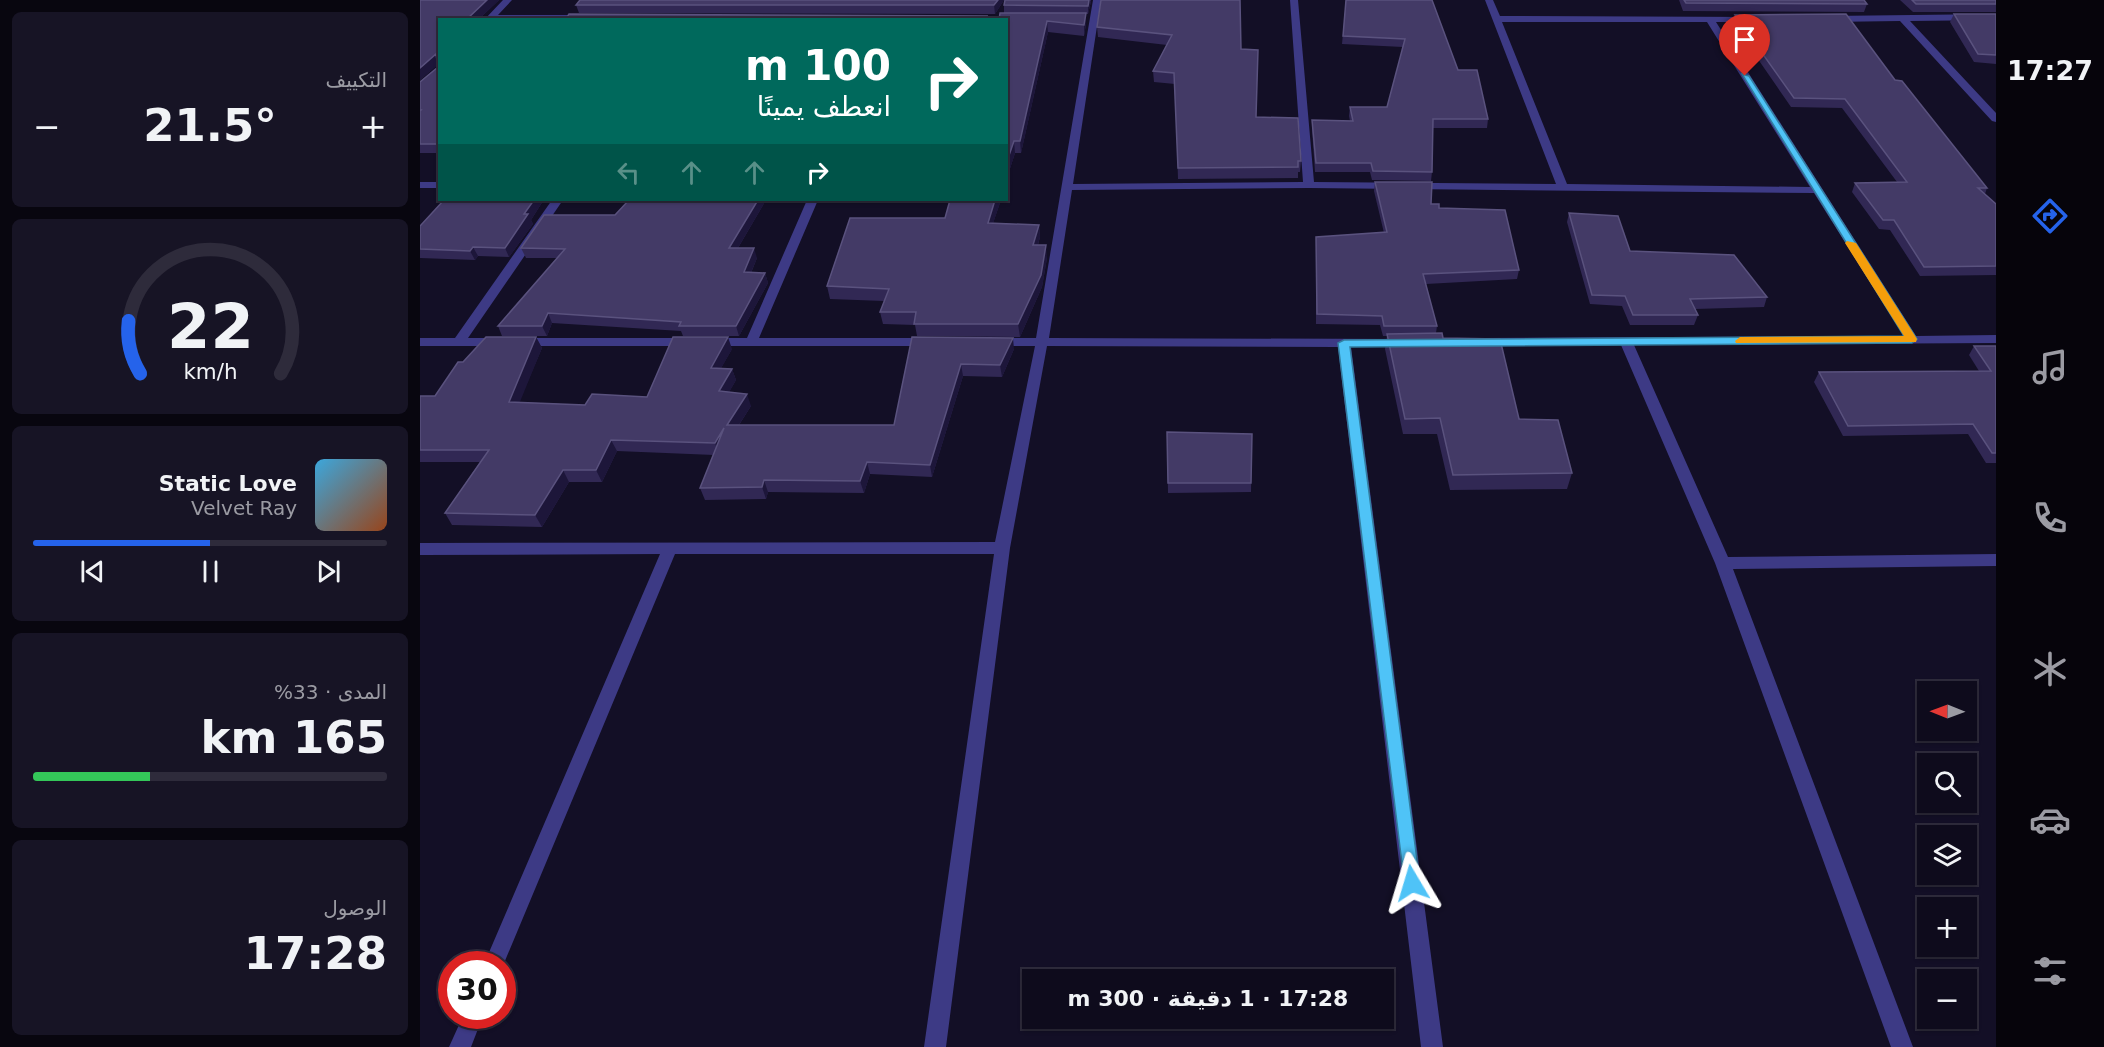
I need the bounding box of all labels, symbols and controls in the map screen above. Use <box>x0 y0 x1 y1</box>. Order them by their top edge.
pin <box>1719 14 1770 76</box>
icon: arrive <box>1728 23 1761 56</box>
text: 100 m <box>745 41 891 90</box>
icon: right <box>912 42 990 120</box>
text: 17:27 <box>2007 55 2093 86</box>
text: التكييف <box>325 68 387 92</box>
text: انعطف يمينًا <box>757 91 891 122</box>
text: 21.5° <box>143 99 277 152</box>
text: − <box>33 107 61 146</box>
text: + <box>359 107 387 146</box>
icon: left <box>612 156 645 189</box>
icon: ahead <box>675 156 708 189</box>
icon: ahead <box>738 156 771 189</box>
icon: right <box>801 156 834 189</box>
icon: directions <box>2029 195 2071 237</box>
text: 22 <box>167 290 253 363</box>
icon: music <box>2029 346 2071 388</box>
text: km/h <box>183 359 237 384</box>
text: Static Love <box>159 471 297 496</box>
text: Velvet Ray <box>191 496 297 520</box>
icon: phone <box>2029 497 2071 539</box>
icon: previous <box>76 555 109 588</box>
icon: pause <box>194 555 227 588</box>
icon: next <box>312 555 345 588</box>
icon: climate <box>2029 648 2071 690</box>
text: المدى · 33% <box>274 680 387 704</box>
north arrow <box>1917 681 1977 741</box>
map controls <box>1917 681 1977 1029</box>
text: 165 km <box>201 711 387 764</box>
button: search <box>1917 753 1977 813</box>
icon: car <box>2029 799 2071 841</box>
button: layers <box>1917 825 1977 885</box>
position arrow <box>1380 851 1444 915</box>
text: الوصول <box>323 896 387 920</box>
button: + <box>1917 897 1977 957</box>
text: 17:28 <box>244 927 387 980</box>
icon: filters <box>2029 950 2071 992</box>
speed limit sign: 30 <box>438 951 516 1029</box>
button: − <box>1917 969 1977 1029</box>
text: 17:28 · 1 دقيقة · 300 m <box>1068 986 1348 1011</box>

